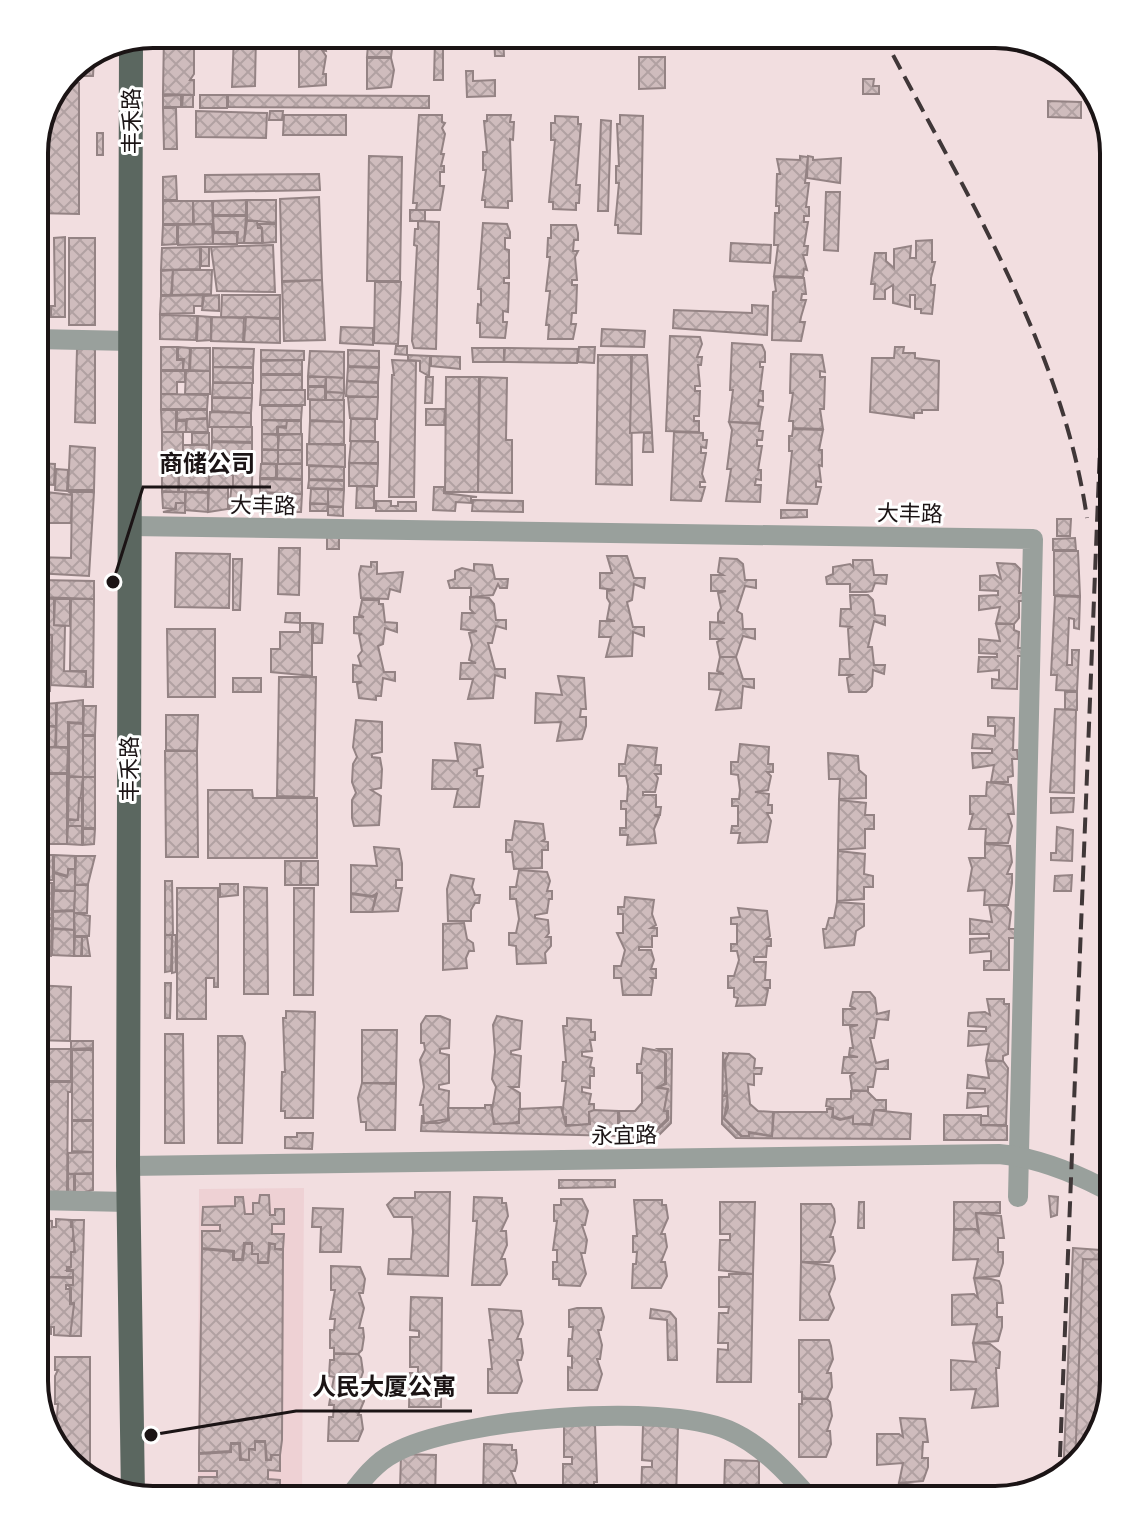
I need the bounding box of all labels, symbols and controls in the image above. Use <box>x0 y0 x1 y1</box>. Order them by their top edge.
street label: 丰禾路 <box>116 88 146 154</box>
callout: 商储公司 <box>143 439 271 487</box>
text: 商储公司 <box>159 447 255 479</box>
street label: 大丰路 <box>230 489 296 521</box>
street label: 大丰路 <box>877 497 943 529</box>
street label: 丰禾路 <box>114 736 144 802</box>
street label: 永宜路 <box>591 1119 657 1151</box>
callout: 人民大厦公寓 <box>296 1363 472 1411</box>
text: 人民大厦公寓 <box>312 1370 456 1402</box>

